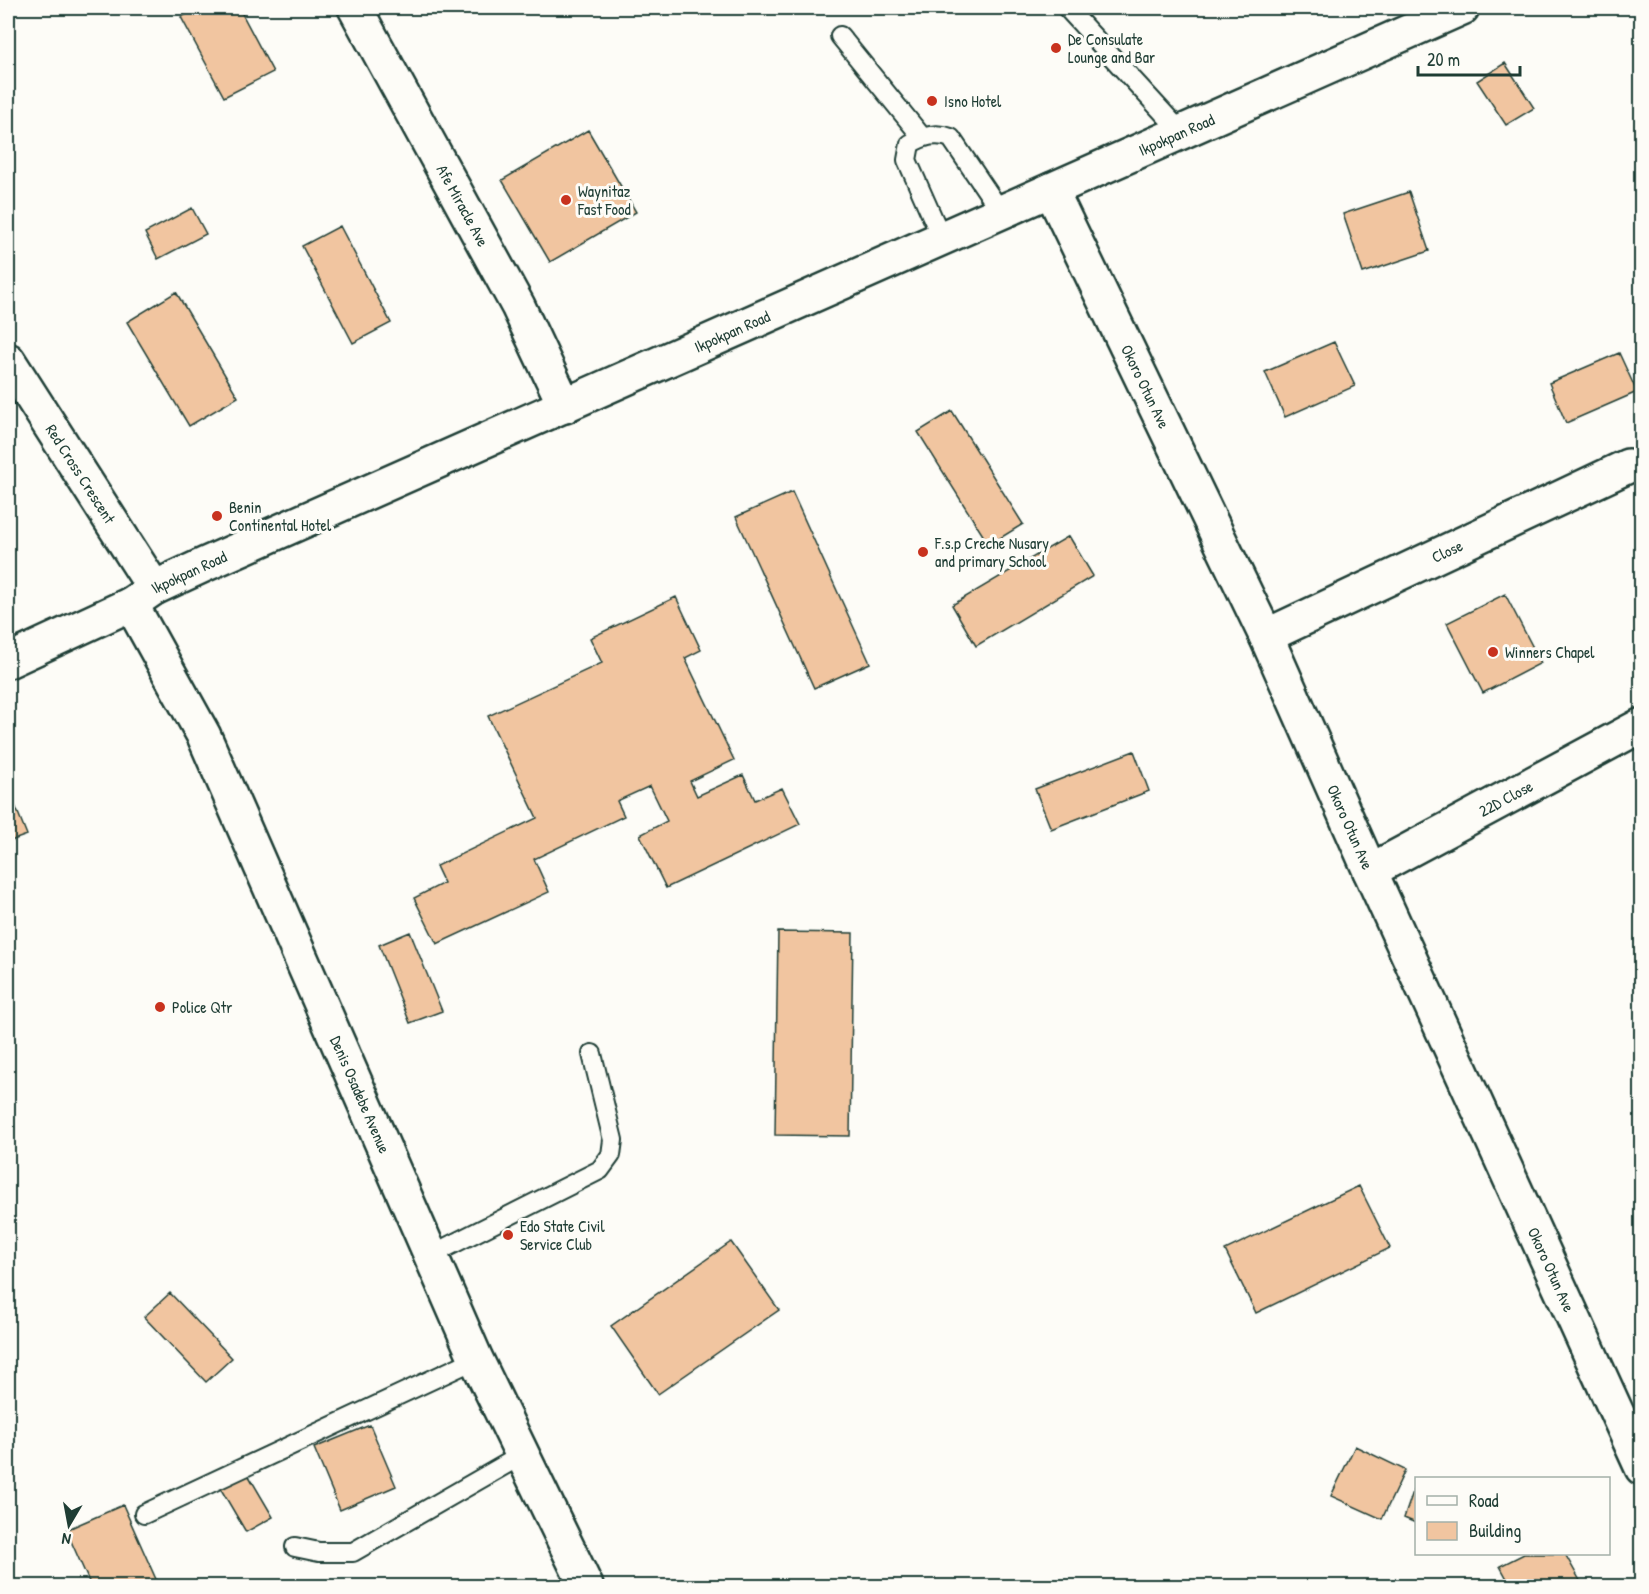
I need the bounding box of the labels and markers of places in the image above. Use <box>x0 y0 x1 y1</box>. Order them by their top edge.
place label: De Consulate Lounge and Bar <box>1068 28 1155 68</box>
marker: De Consulate Lounge and Bar <box>1049 41 1063 55</box>
place label: Isno Hotel <box>944 90 1002 112</box>
marker: Isno Hotel <box>925 94 939 108</box>
place label: Waynitaz Fast Food <box>577 180 631 220</box>
marker: Waynitaz Fast Food <box>559 193 573 207</box>
place label: Benin Continental Hotel <box>229 496 332 536</box>
marker: Benin Continental Hotel <box>210 509 224 523</box>
place label: F.s.p Creche Nusary and primary School <box>934 532 1049 572</box>
marker: F.s.p Creche Nusary and primary School <box>916 545 930 559</box>
place label: Winners Chapel <box>1505 641 1595 663</box>
marker: Winners Chapel <box>1486 645 1500 659</box>
place label: Police Qtr <box>172 996 232 1018</box>
marker: Police Qtr <box>153 1000 167 1014</box>
place label: Edo State Civil Service Club <box>520 1215 605 1255</box>
marker: Edo State Civil Service Club <box>501 1228 515 1242</box>

